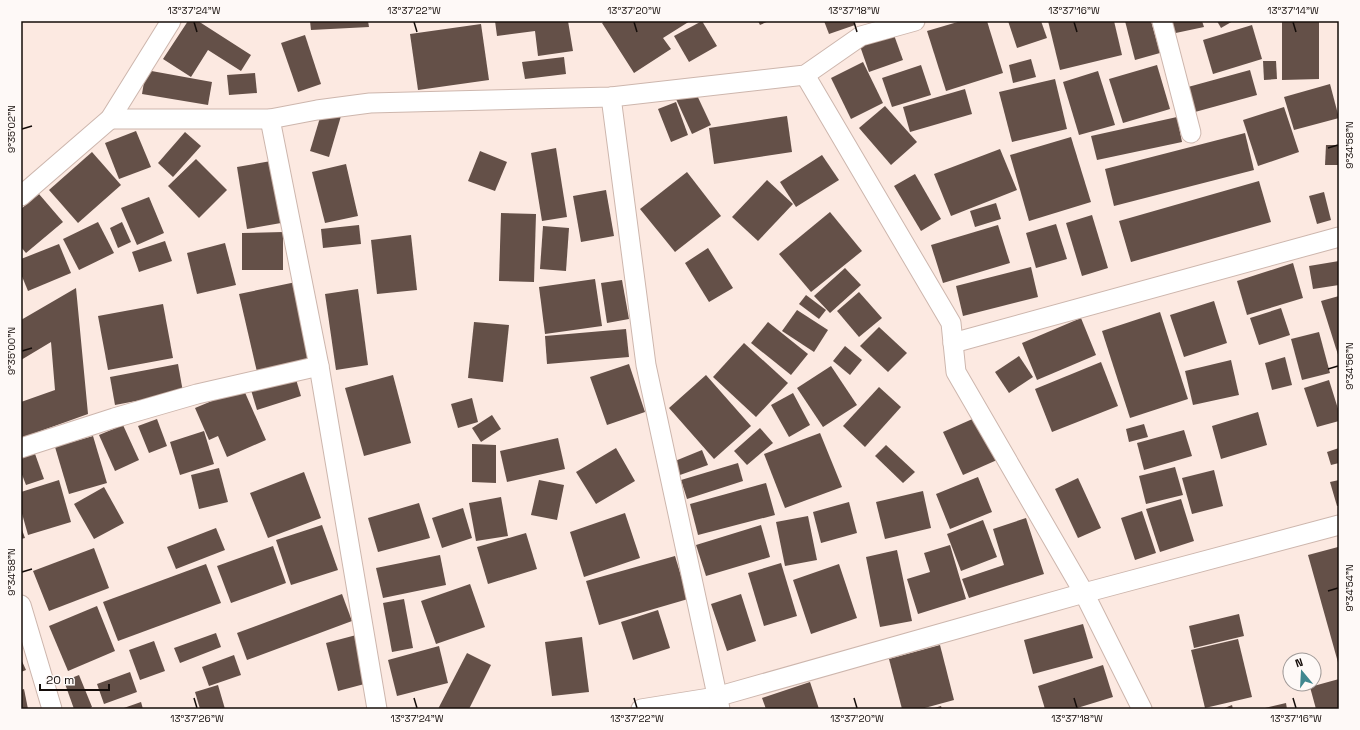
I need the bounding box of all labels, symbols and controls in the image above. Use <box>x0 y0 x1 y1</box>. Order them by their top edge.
text: 13°37'24"W <box>168 4 221 17</box>
text: 13°37'22"W <box>387 4 441 17</box>
text: 13°37'20"W <box>607 4 661 17</box>
text: 13°37'18"W <box>828 4 880 17</box>
text: 13°37'16"W <box>1048 4 1100 17</box>
text: 13°37'14"W <box>1267 4 1319 17</box>
text: 9°35'02"N <box>5 105 18 153</box>
text: 9°34'58"N <box>1343 121 1356 169</box>
text: 9°35'00"N <box>5 327 18 375</box>
text: 9°34'56"N <box>1343 342 1356 390</box>
text: 9°34'58"N <box>5 548 18 596</box>
text: 9°34'54"N <box>1343 564 1356 612</box>
north arrow <box>1282 652 1322 692</box>
text: N <box>1293 655 1305 670</box>
scale bar <box>40 666 109 692</box>
text: 20 m <box>46 672 74 688</box>
text: 13°37'26"W <box>170 712 224 725</box>
text: 13°37'24"W <box>391 712 444 725</box>
text: 13°37'22"W <box>610 712 664 725</box>
text: 13°37'20"W <box>830 712 884 725</box>
text: 13°37'18"W <box>1051 712 1103 725</box>
text: 13°37'16"W <box>1270 712 1322 725</box>

